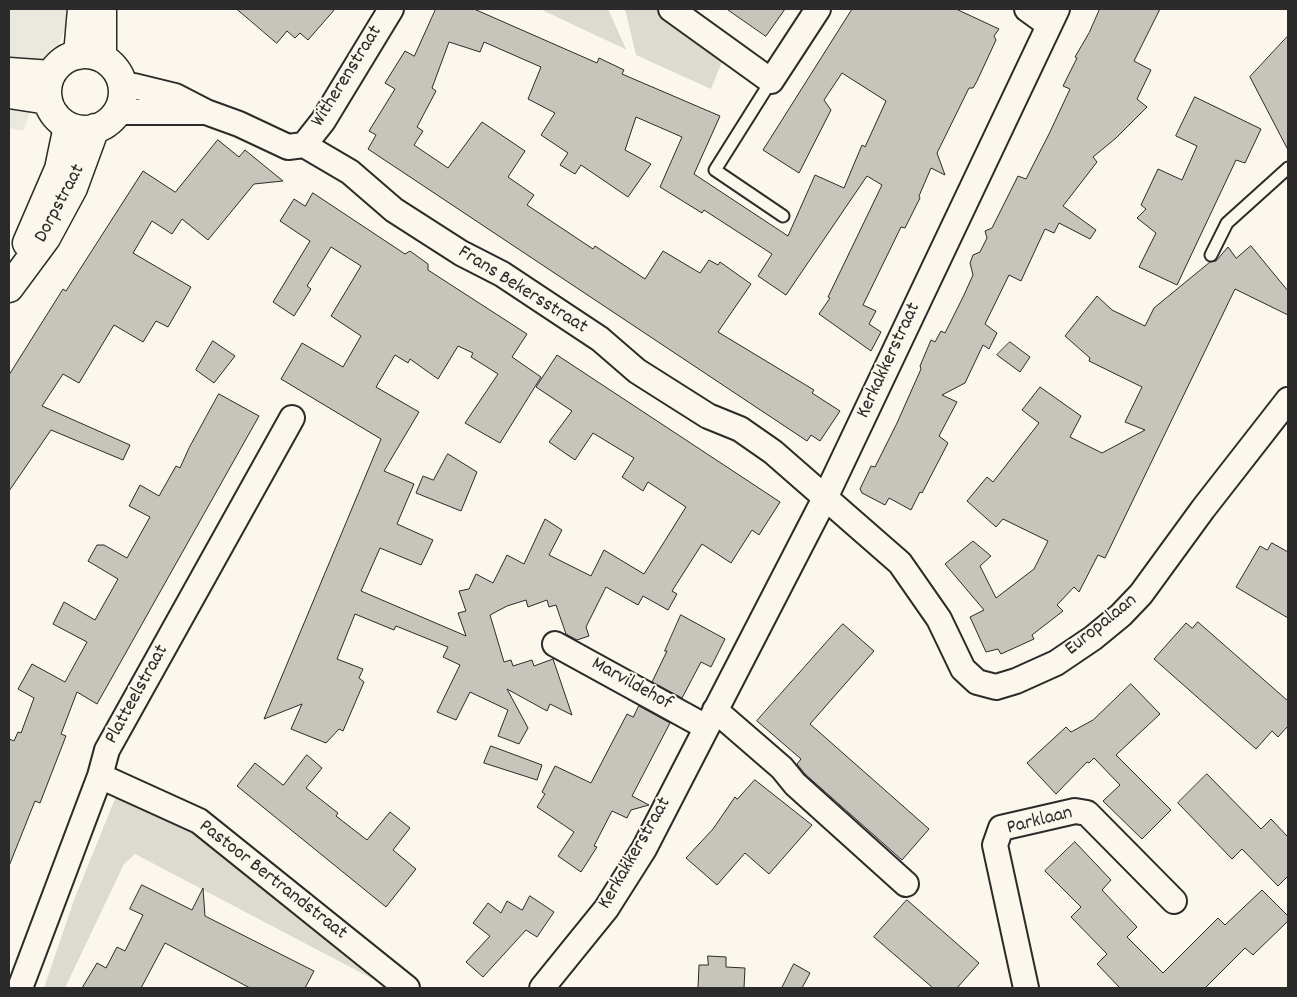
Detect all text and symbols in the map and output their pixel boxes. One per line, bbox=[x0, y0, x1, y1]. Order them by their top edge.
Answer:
street label: Witherenstraat bbox=[307, 22, 389, 132]
street label: Dorpstraat bbox=[30, 161, 92, 247]
street label: Frans Bekersstraat bbox=[453, 241, 591, 341]
street label: Kerkakkerstraat bbox=[853, 299, 927, 423]
street label: Europalaan bbox=[1061, 590, 1143, 662]
street label: Platteelstraat bbox=[101, 641, 175, 749]
street label: Marvildehof bbox=[586, 653, 676, 717]
street label: Kerkakkerstraat bbox=[594, 794, 678, 914]
street label: Parklaan bbox=[1005, 802, 1075, 842]
street label: Pastoor Bertrandstraat bbox=[193, 816, 351, 946]

